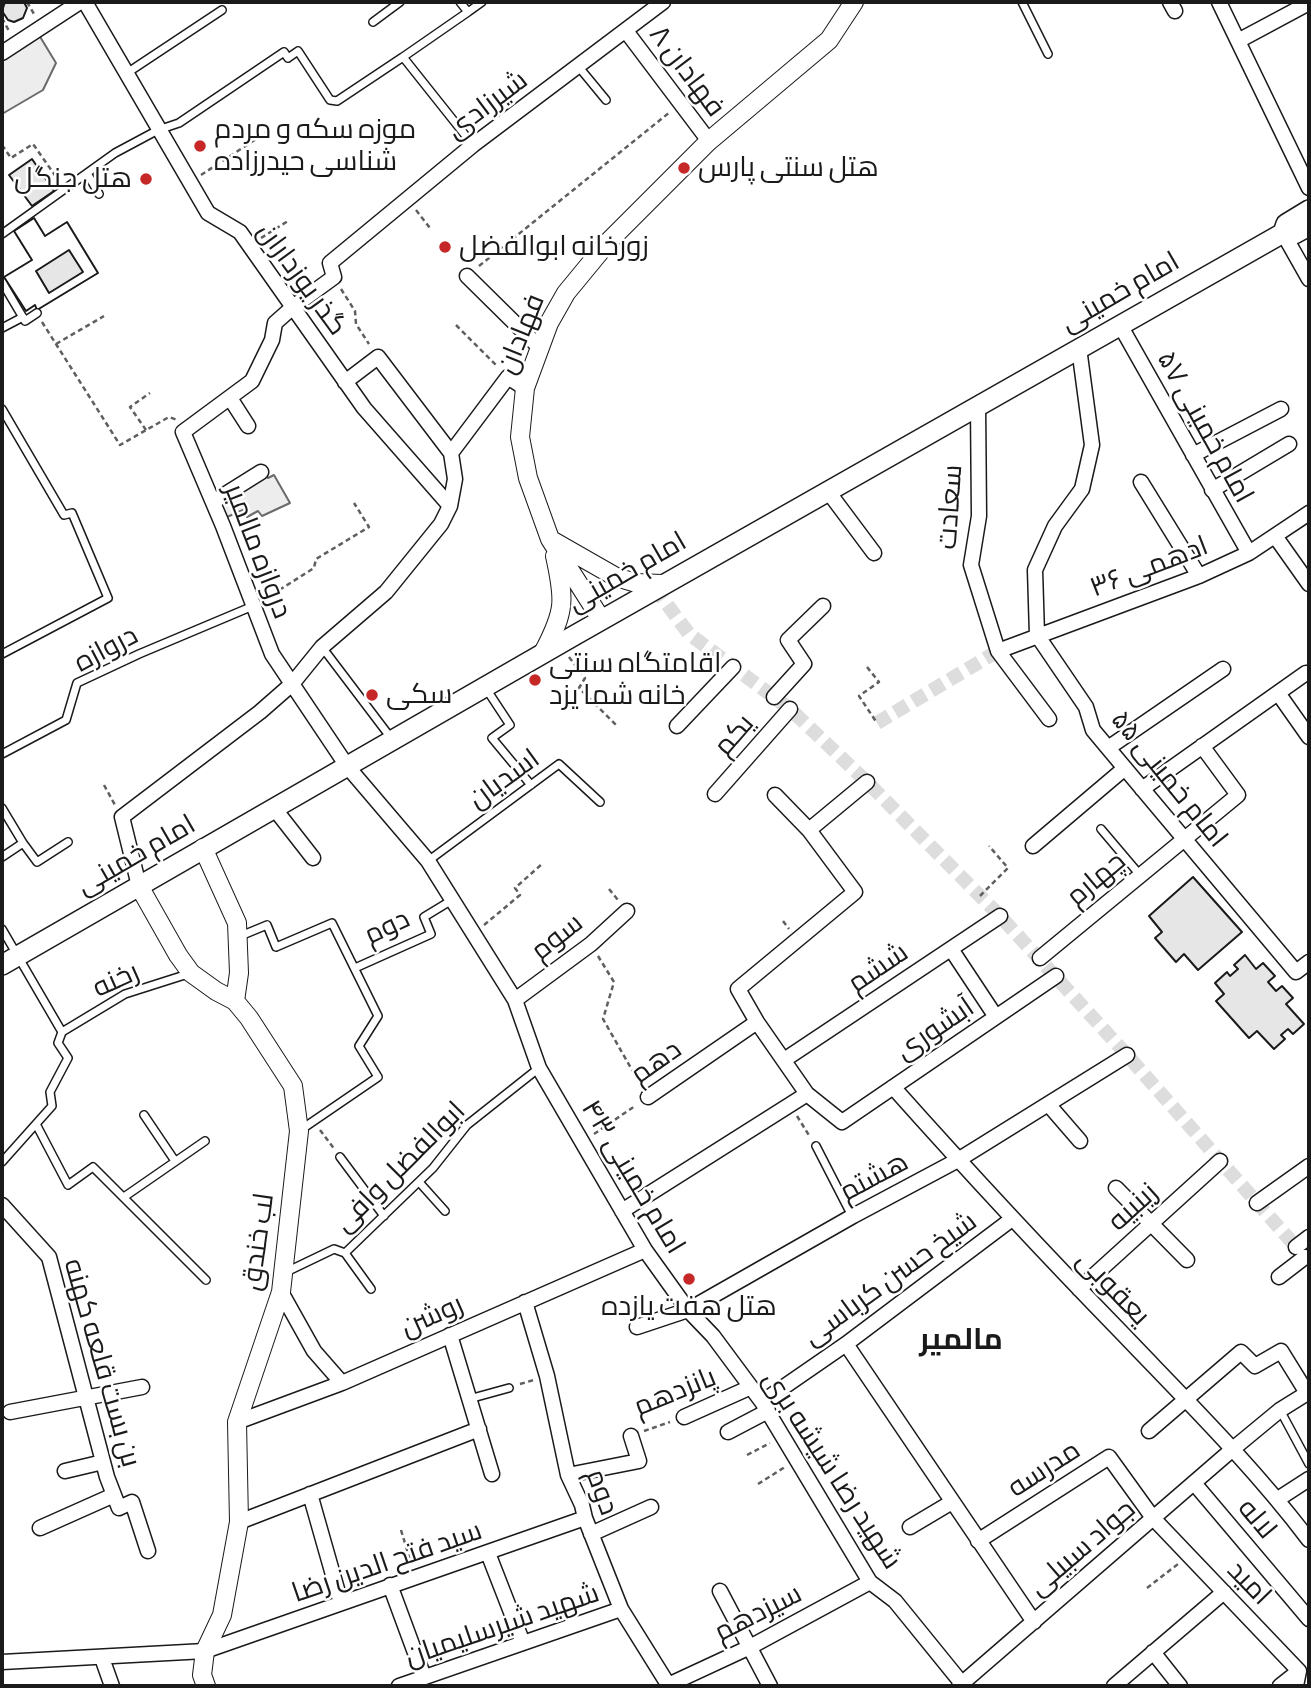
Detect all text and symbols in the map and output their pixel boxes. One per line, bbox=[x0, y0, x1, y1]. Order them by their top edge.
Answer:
street label: فهادان ۸ bbox=[642, 19, 732, 123]
street label: شیرزادی bbox=[440, 64, 534, 146]
place label: موزه سکه و مردم شناسی حیدرزاده bbox=[214, 113, 416, 179]
marker: موزه سکه و مردم شناسی حیدرزاده bbox=[192, 138, 208, 154]
place label: هتل سنتی پارس bbox=[698, 151, 879, 185]
marker: هتل سنتی پارس bbox=[676, 160, 692, 176]
place label: هتل جنگل bbox=[14, 162, 132, 196]
marker: هتل جنگل bbox=[138, 171, 154, 187]
street label: گذر يوزداران bbox=[250, 216, 354, 342]
place label: زورخانه ابوالفضل bbox=[459, 230, 649, 264]
marker: زورخانه ابوالفضل bbox=[437, 239, 453, 255]
street label: امام خمینی bbox=[1055, 245, 1185, 339]
street label: فهادان bbox=[490, 289, 552, 379]
street label: امام خمینی ۵۷ bbox=[1149, 345, 1261, 509]
street label: سعادت bbox=[930, 463, 970, 551]
street label: دروازه مالمیر bbox=[217, 479, 299, 623]
street label: امام خمینی bbox=[562, 525, 692, 619]
street label: ادهمی ۳۶ bbox=[1085, 529, 1213, 605]
street label: دروازه bbox=[68, 618, 144, 680]
place label: اقامتگاه سنتی خانه شما یزد bbox=[549, 647, 721, 713]
marker: اقامتگاه سنتی خانه شما یزد bbox=[527, 672, 543, 688]
place label: سکی bbox=[386, 678, 452, 712]
marker: سکی bbox=[364, 687, 380, 703]
street label: امام خمینی ۵۵ bbox=[1103, 704, 1235, 854]
street label: یکم bbox=[707, 707, 761, 763]
street label: اسدیان bbox=[462, 742, 546, 816]
street label: امام خمینی bbox=[71, 808, 201, 902]
street label: چهارم bbox=[1059, 845, 1133, 913]
street label: دوم bbox=[359, 902, 415, 952]
street label: سوم bbox=[524, 906, 590, 968]
street label: ششم bbox=[841, 936, 915, 1000]
street label: رخنه bbox=[88, 955, 144, 1005]
street label: آبشوری bbox=[889, 991, 981, 1067]
street label: دهم bbox=[624, 1033, 688, 1091]
street label: امام خمینی ۴۳ bbox=[574, 1094, 692, 1260]
street label: ابوالفضل وافی bbox=[328, 1095, 472, 1239]
street label: هشتم bbox=[834, 1145, 914, 1209]
street label: زینبیه bbox=[1101, 1176, 1165, 1238]
street label: لب خندق bbox=[235, 1191, 281, 1293]
street label: شیخ حسن کرباسی bbox=[797, 1205, 983, 1353]
street label: یعقوبی bbox=[1069, 1243, 1157, 1333]
street label: بن بست قلعه کهنه bbox=[56, 1255, 148, 1471]
marker: هتل هفت یازده bbox=[681, 1271, 697, 1287]
street label: روشن bbox=[396, 1287, 468, 1345]
place label: هتل هفت یازده bbox=[601, 1290, 777, 1324]
district label: مالمیر bbox=[919, 1322, 1003, 1358]
street label: پانزدهم bbox=[629, 1360, 721, 1424]
street label: شهید رضا شیشه بری bbox=[755, 1364, 909, 1576]
street label: مدرسه bbox=[1001, 1433, 1087, 1505]
street label: دوم bbox=[578, 1464, 626, 1520]
street label: لاله bbox=[1231, 1492, 1283, 1546]
street label: جواد سبیلی bbox=[1022, 1493, 1142, 1603]
street label: سید فتح الدین رضا bbox=[288, 1514, 486, 1610]
street label: امید bbox=[1220, 1554, 1278, 1612]
street label: شهید شیرسلیمیان bbox=[400, 1576, 604, 1674]
street label: سیزدهم bbox=[708, 1577, 808, 1649]

